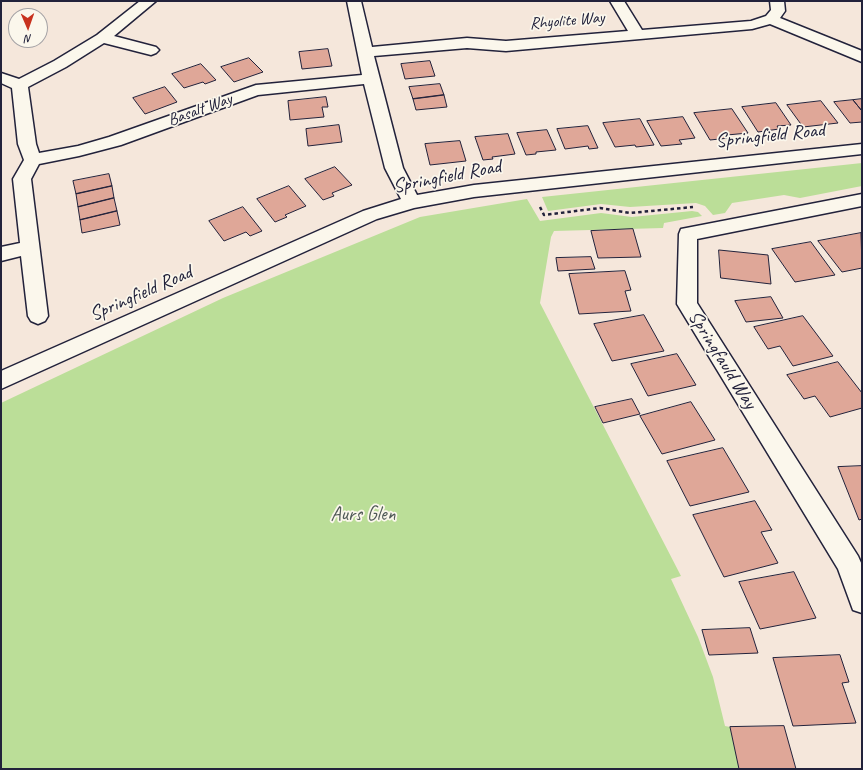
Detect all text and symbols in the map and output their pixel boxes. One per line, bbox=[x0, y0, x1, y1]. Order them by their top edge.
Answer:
north arrow bbox=[8, 8, 48, 48]
street label: Rhyolite Way bbox=[529, 8, 605, 34]
text: N bbox=[25, 32, 32, 46]
street label: Basalt Way bbox=[165, 89, 235, 131]
street label: Springfield Road bbox=[714, 118, 826, 154]
street label: Springfield Road bbox=[391, 155, 503, 199]
street label: Springfield Road bbox=[86, 261, 196, 327]
street label: Springfauld Way bbox=[682, 306, 762, 414]
park label: Aurs Glen bbox=[331, 503, 395, 527]

